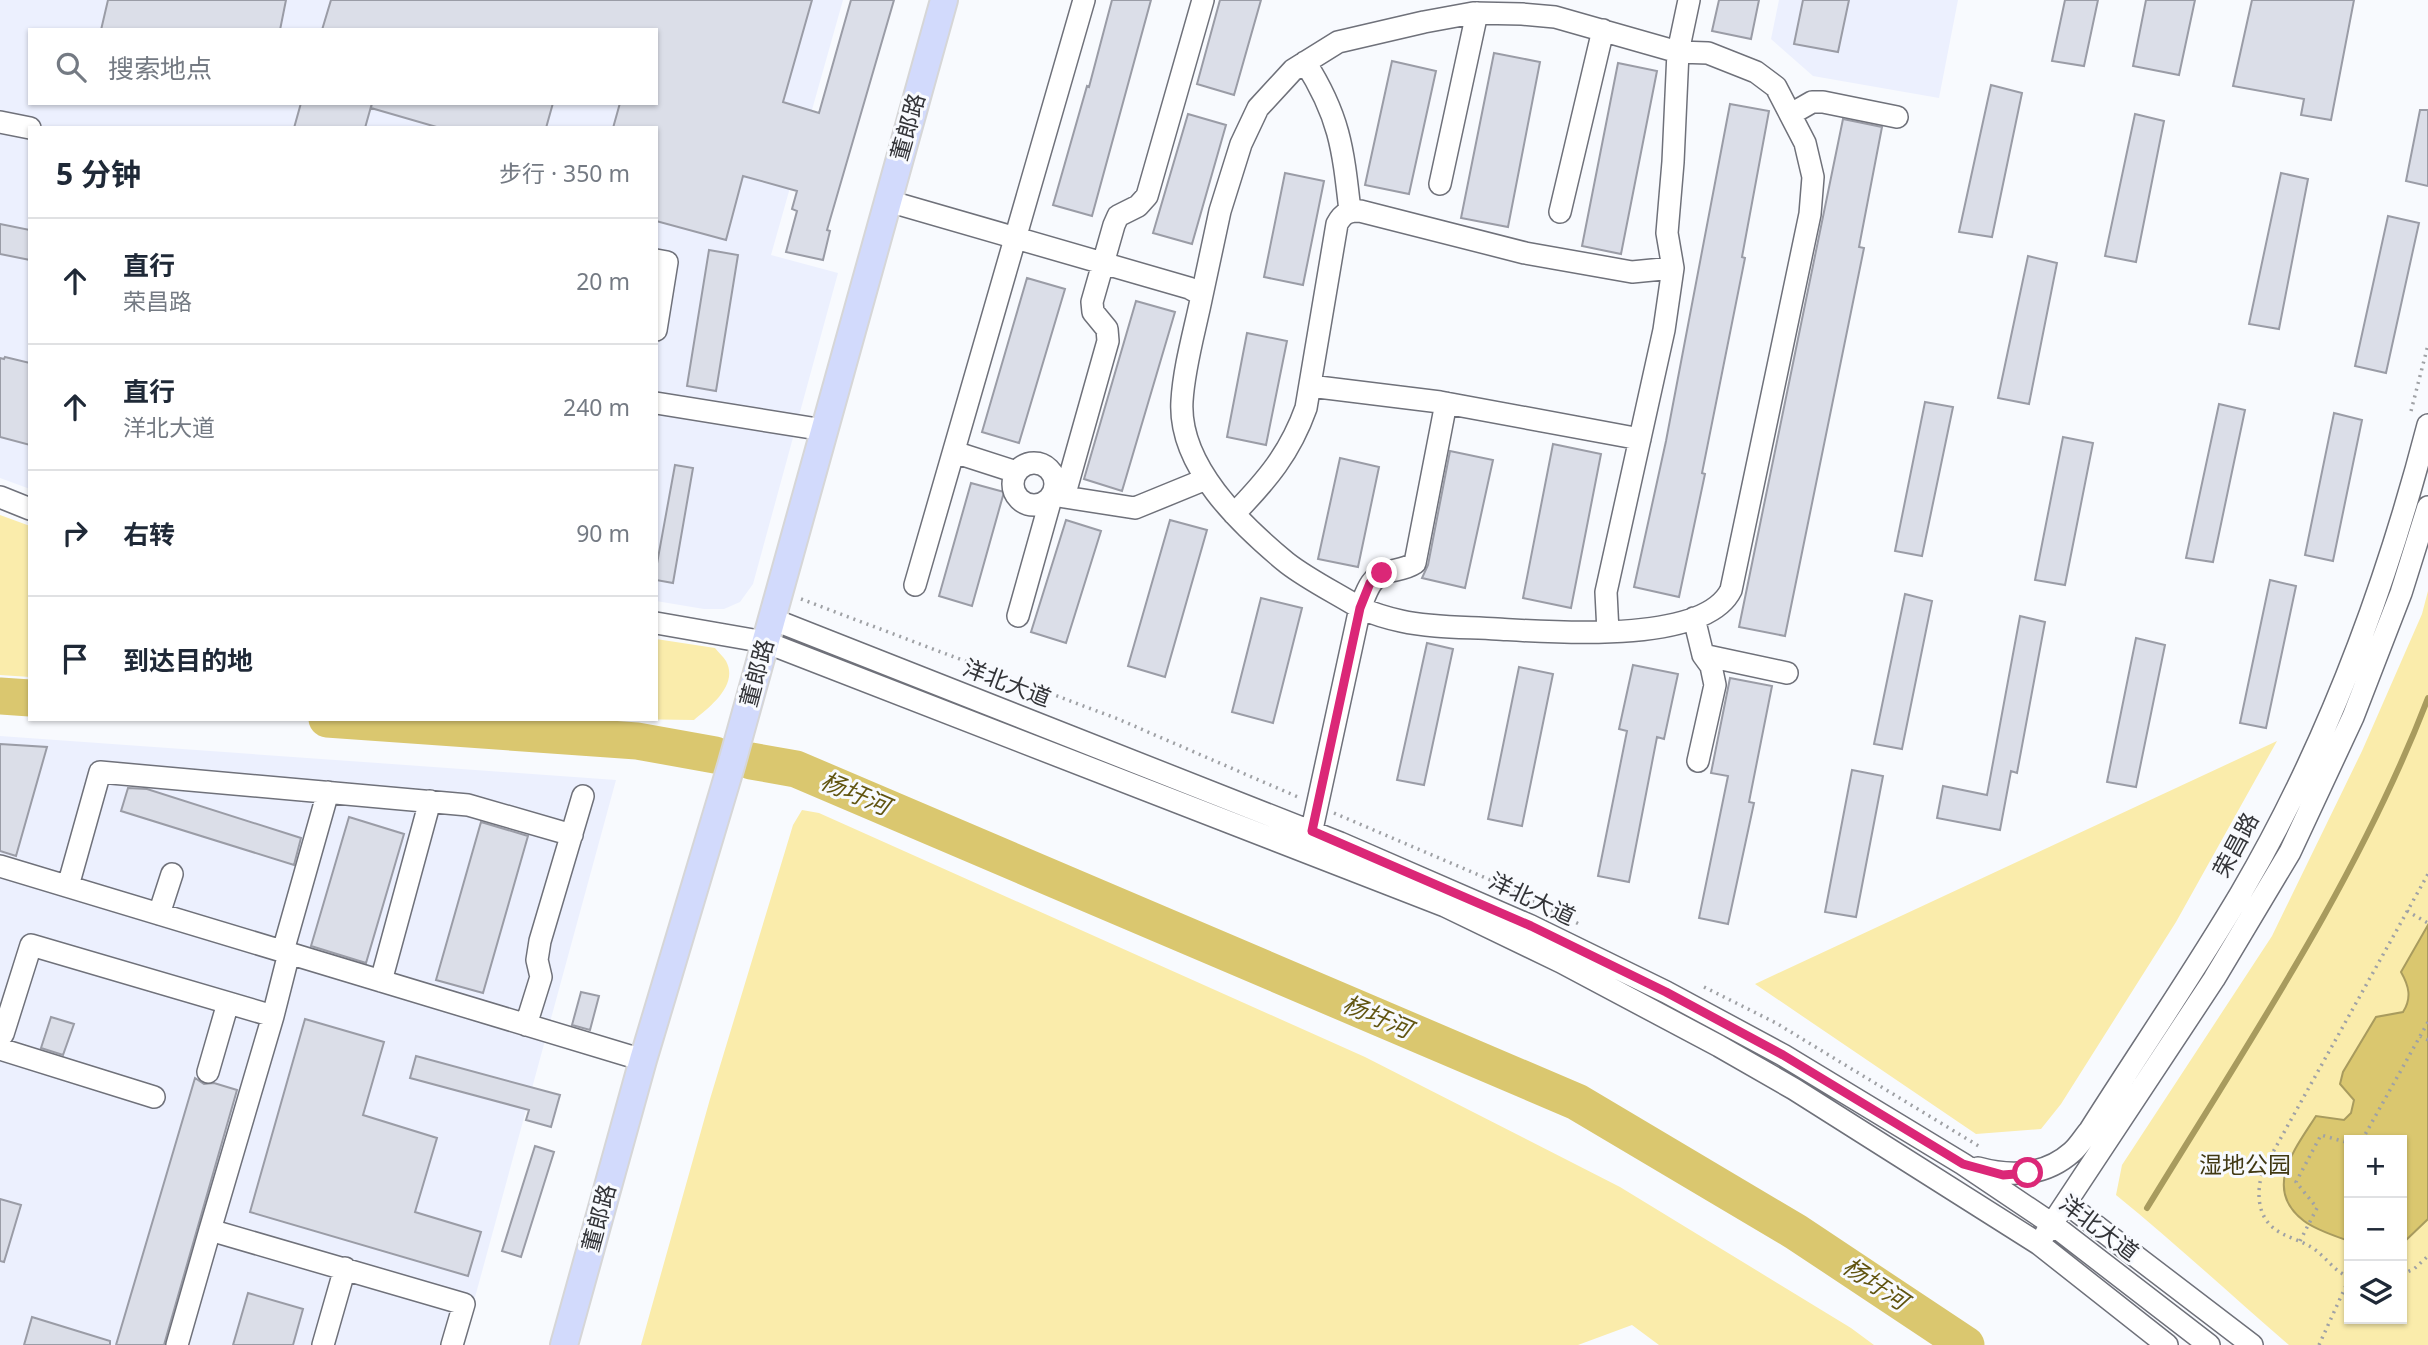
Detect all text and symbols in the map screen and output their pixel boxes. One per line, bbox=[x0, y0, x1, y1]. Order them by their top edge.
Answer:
search box bbox=[28, 28, 658, 105]
icon: search bbox=[52, 48, 90, 86]
text: 搜索地点 bbox=[108, 50, 212, 86]
street label: 董郎路 bbox=[882, 89, 932, 164]
text: 5 分钟 bbox=[56, 153, 141, 194]
text: 步行 · 350 m bbox=[499, 157, 630, 189]
text: 直行 bbox=[123, 247, 175, 283]
icon: ahead bbox=[56, 262, 94, 300]
text: 20 m bbox=[576, 265, 630, 297]
text: 荣昌路 bbox=[123, 285, 192, 317]
text: 直行 bbox=[123, 373, 175, 409]
icon: ahead bbox=[56, 388, 94, 426]
text: 240 m bbox=[563, 391, 630, 423]
text: 洋北大道 bbox=[123, 411, 215, 443]
icon: right bbox=[56, 514, 94, 552]
text: 右转 bbox=[123, 516, 175, 552]
text: 90 m bbox=[576, 517, 630, 549]
route end bbox=[1366, 557, 1397, 588]
street label: 董郎路 bbox=[732, 635, 780, 710]
icon: arrive bbox=[56, 640, 94, 678]
text: 到达目的地 bbox=[123, 642, 253, 678]
street label: 洋北大道 bbox=[959, 651, 1056, 713]
water label: 杨圩河 bbox=[816, 763, 899, 823]
street label: 荣昌路 bbox=[2205, 807, 2265, 883]
street label: 洋北大道 bbox=[1484, 864, 1581, 932]
water label: 杨圩河 bbox=[1338, 986, 1421, 1046]
map controls bbox=[2344, 1135, 2407, 1324]
button: + bbox=[2344, 1135, 2407, 1198]
park label: 湿地公园 bbox=[2199, 1148, 2291, 1180]
route start bbox=[2012, 1157, 2043, 1188]
street label: 董郎路 bbox=[574, 1180, 622, 1255]
street label: 洋北大道 bbox=[2053, 1187, 2146, 1268]
button: − bbox=[2344, 1198, 2407, 1261]
water label: 杨圩河 bbox=[1837, 1249, 1918, 1319]
button: layers bbox=[2344, 1261, 2407, 1324]

